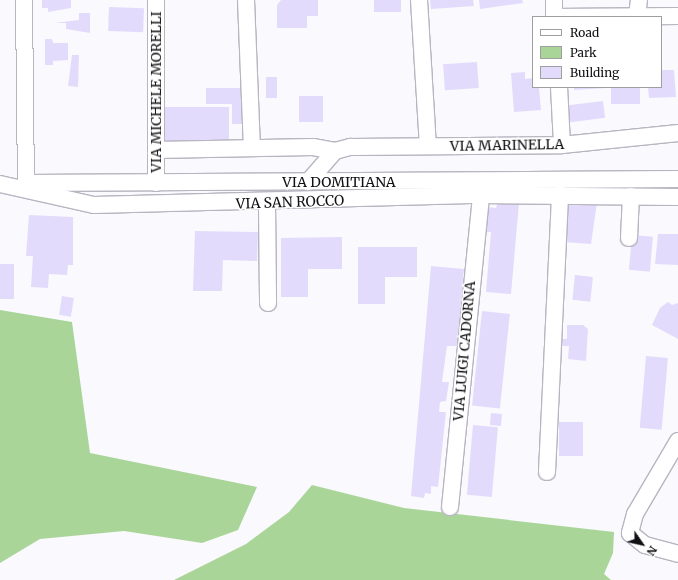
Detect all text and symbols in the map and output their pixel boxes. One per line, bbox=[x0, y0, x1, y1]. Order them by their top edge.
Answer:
street label: VIA MICHELE MORELLI bbox=[148, 11, 164, 173]
legend bbox=[532, 16, 662, 88]
text: Road bbox=[570, 25, 599, 40]
text: Park bbox=[570, 45, 597, 60]
text: Building bbox=[570, 65, 619, 80]
street label: VIA MARINELLA bbox=[450, 136, 564, 154]
street label: VIA DOMITIANA bbox=[282, 174, 396, 190]
street label: VIA SAN ROCCO bbox=[235, 192, 345, 212]
street label: VIA LUIGI CADORNA bbox=[450, 280, 478, 422]
north arrow bbox=[622, 524, 662, 564]
text: N bbox=[644, 543, 660, 558]

